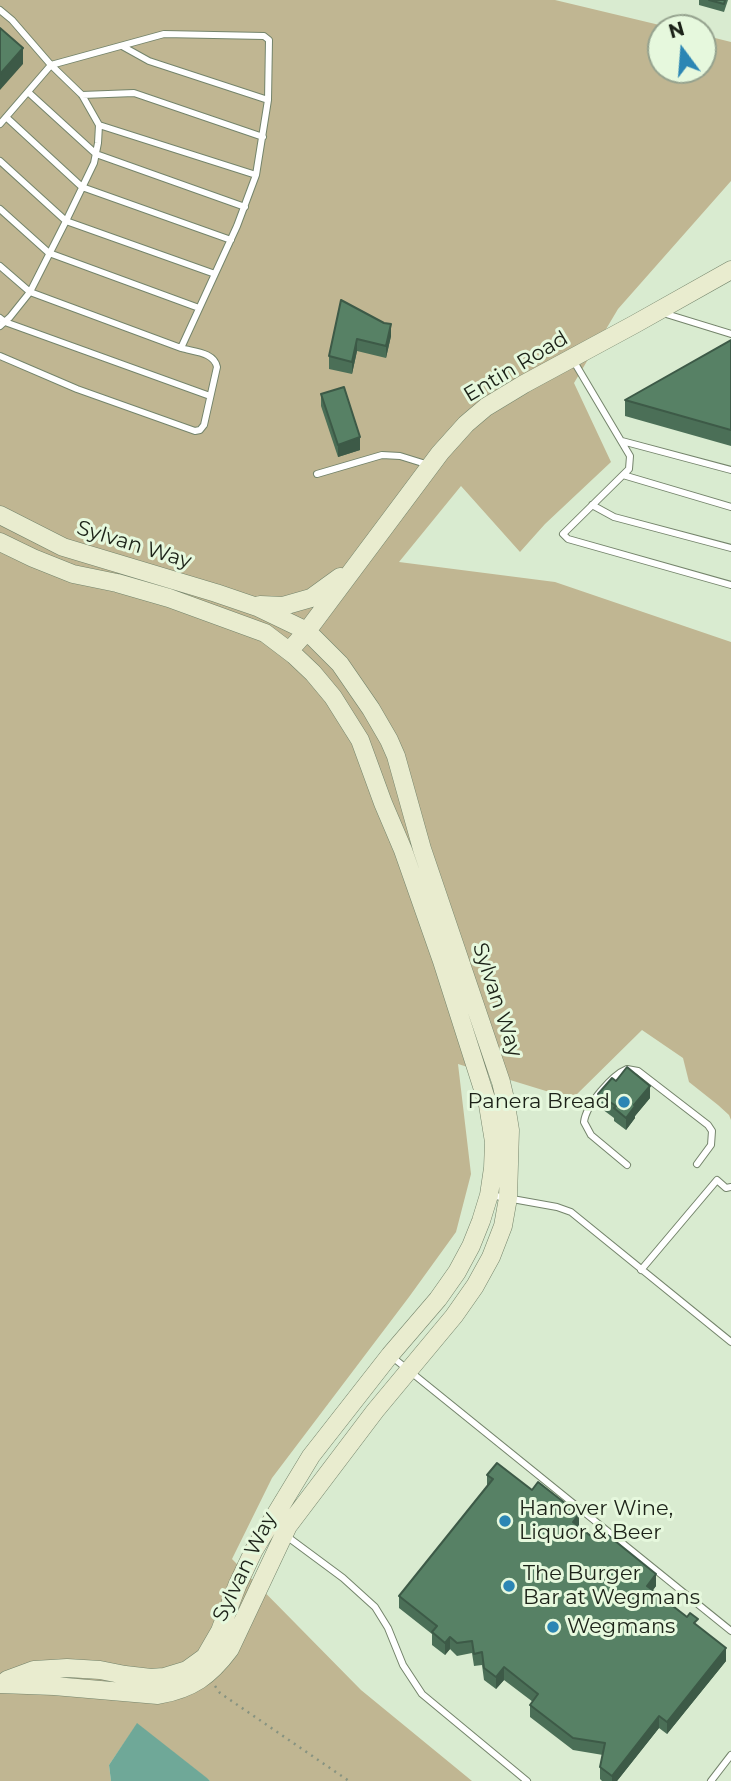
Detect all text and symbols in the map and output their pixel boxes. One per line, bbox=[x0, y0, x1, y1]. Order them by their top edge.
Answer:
north arrow bbox=[647, 14, 717, 84]
text: N bbox=[666, 17, 687, 43]
street label: Entin Road bbox=[459, 326, 573, 408]
street label: Sylvan Way bbox=[74, 516, 194, 574]
street label: Sylvan Way bbox=[467, 940, 527, 1060]
place label: Panera Bread bbox=[468, 1089, 610, 1115]
marker: Panera Bread bbox=[616, 1094, 632, 1110]
place label: Hanover Wine, Liquor & Beer bbox=[519, 1496, 673, 1546]
street label: Sylvan Way bbox=[208, 1508, 282, 1626]
marker: Hanover Wine, Liquor & Beer bbox=[497, 1513, 513, 1529]
place label: The Burger Bar at Wegmans bbox=[523, 1561, 700, 1611]
marker: The Burger Bar at Wegmans bbox=[501, 1578, 517, 1594]
place label: Wegmans bbox=[567, 1614, 675, 1640]
marker: Wegmans bbox=[545, 1619, 561, 1635]

